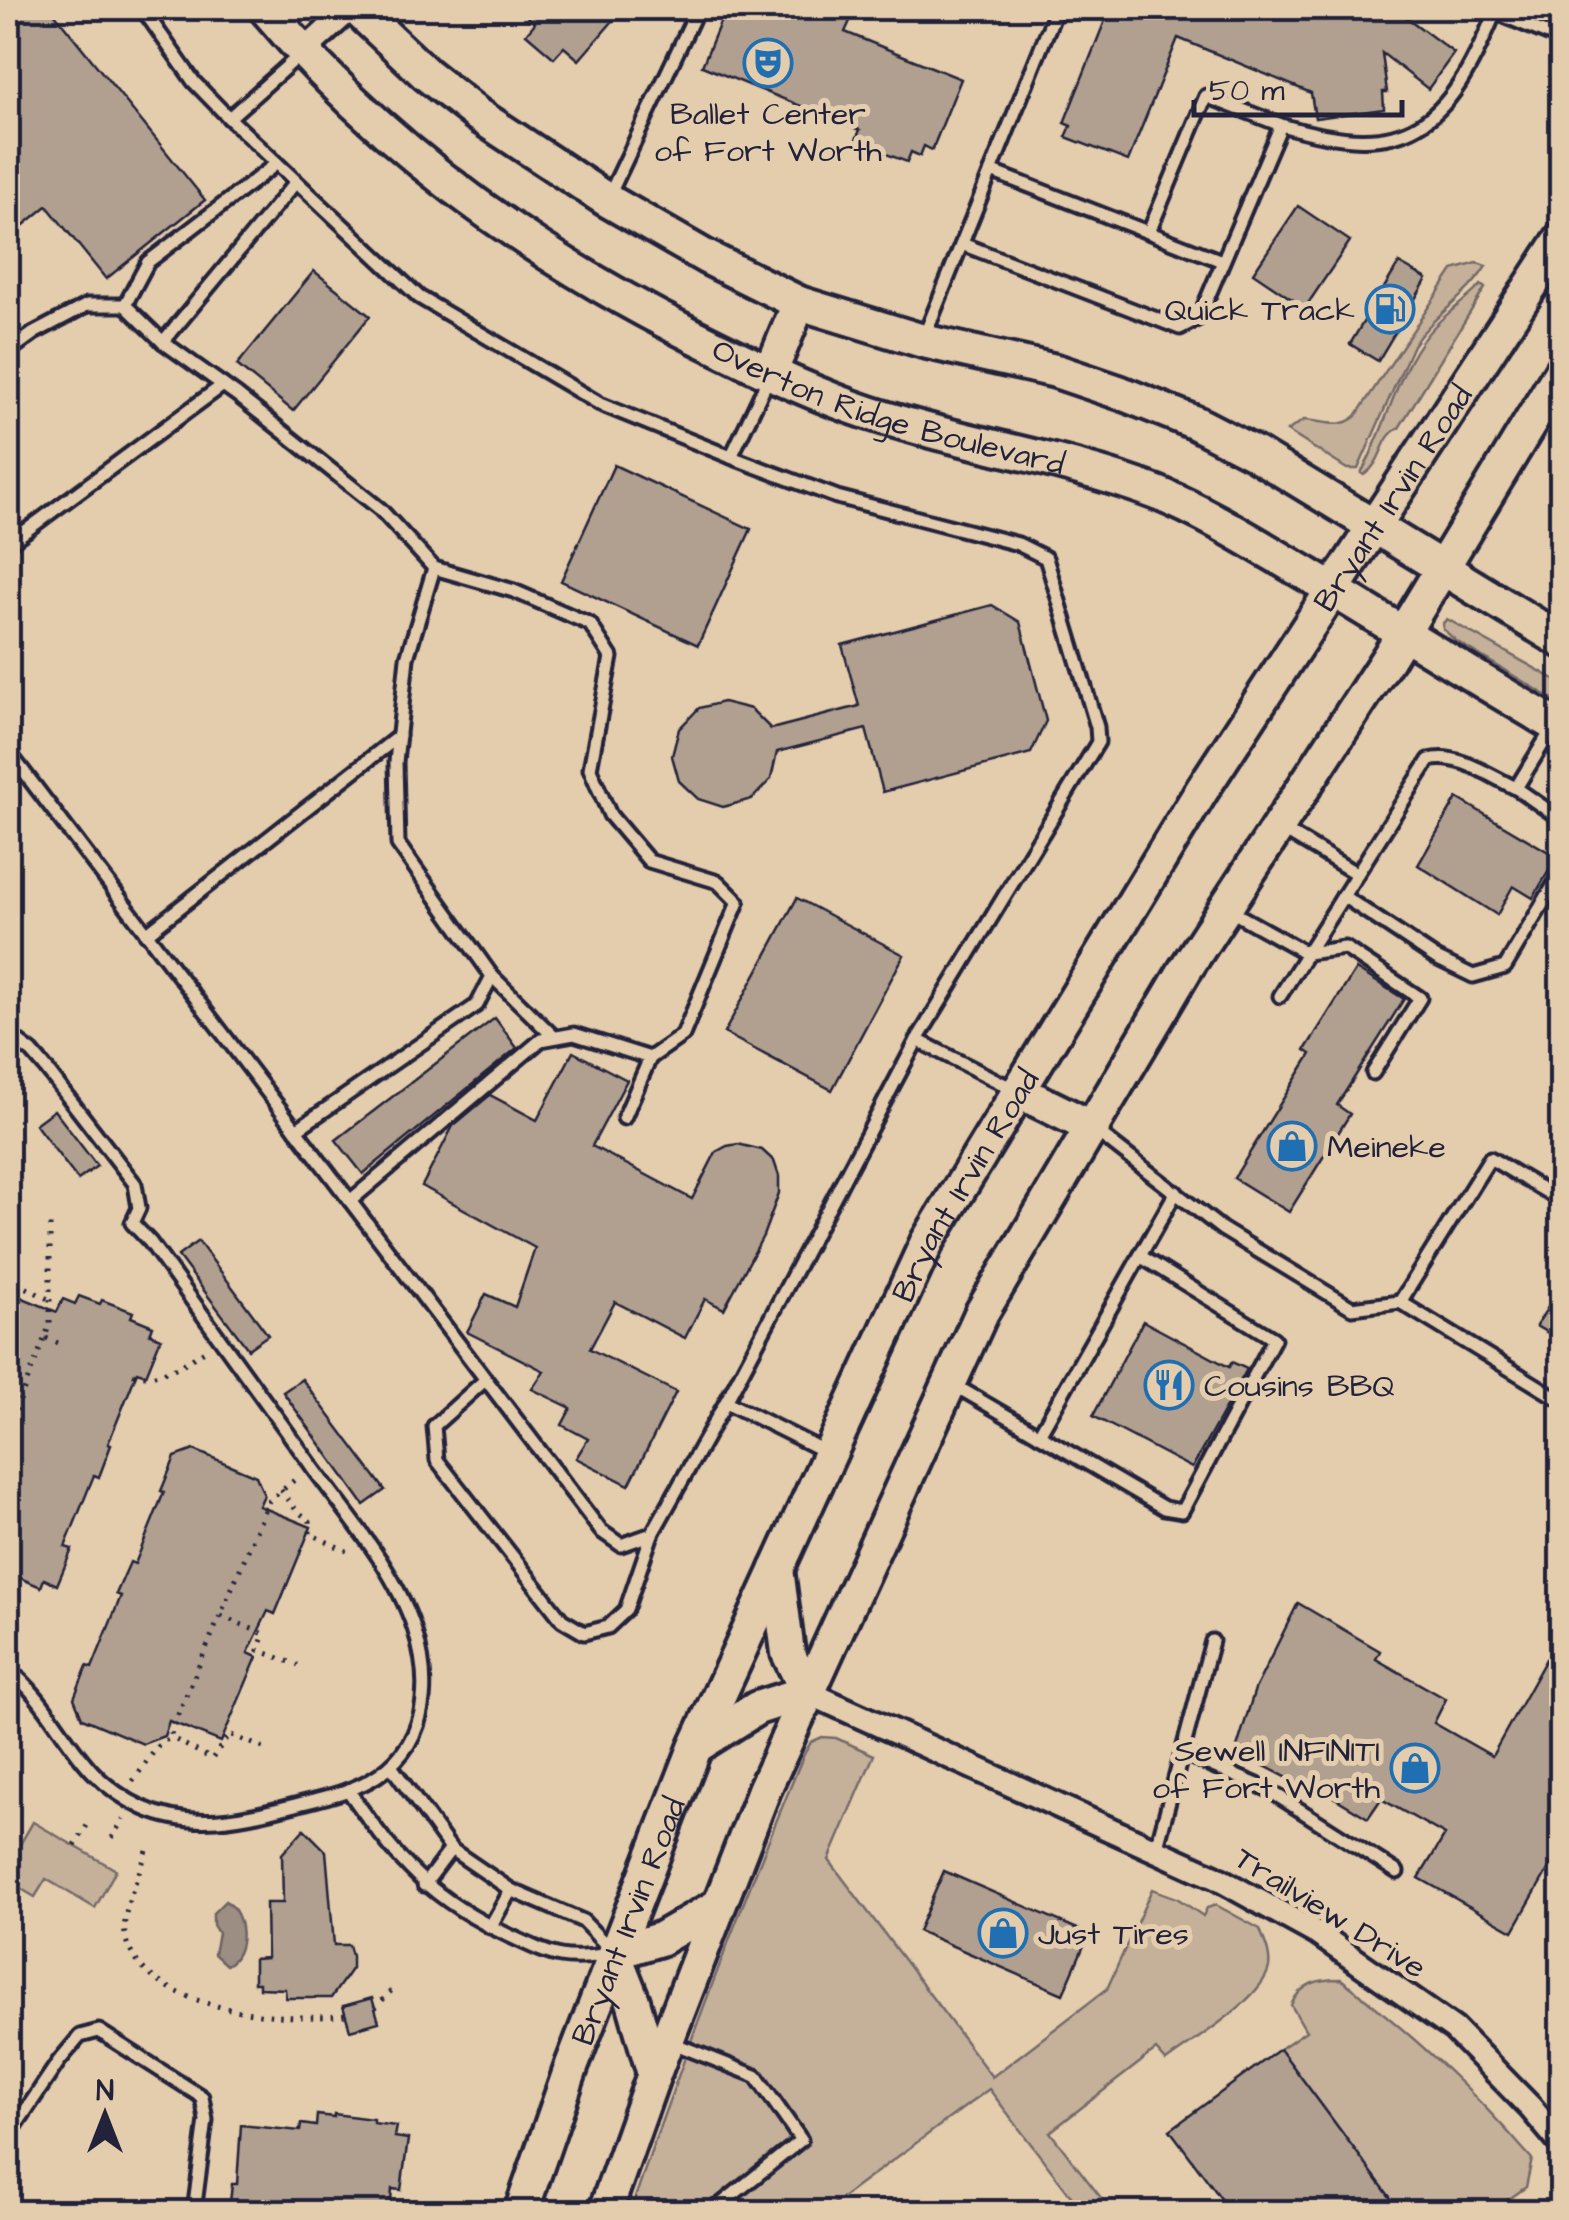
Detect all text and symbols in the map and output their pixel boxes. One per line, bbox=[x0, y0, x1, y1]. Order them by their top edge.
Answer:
theatre icon: Ballet Center of Fort Worth bbox=[742, 37, 794, 89]
scale bar bbox=[1194, 55, 1402, 117]
text: 50 m bbox=[1209, 70, 1285, 112]
place label: Ballet Center of Fort Worth bbox=[654, 92, 882, 174]
fuel station icon: Quick Track bbox=[1364, 283, 1416, 335]
place label: Quick Track bbox=[1165, 288, 1355, 333]
street label: Overton Ridge Boulevard bbox=[704, 328, 1069, 487]
street label: Bryant Irvin Road bbox=[1303, 377, 1484, 621]
street label: Bryant Irvin Road bbox=[881, 1061, 1051, 1310]
shop icon: Meineke bbox=[1266, 1120, 1318, 1172]
place label: Meineke bbox=[1327, 1125, 1446, 1170]
restaurant icon: Cousins BBQ bbox=[1143, 1359, 1195, 1411]
place label: Cousins BBQ bbox=[1204, 1364, 1395, 1409]
place label: Sewell INFINITI of Fort Worth bbox=[1152, 1729, 1380, 1811]
shop icon: Sewell INFINITI of Fort Worth bbox=[1389, 1742, 1441, 1794]
street label: Bryant Irvin Road bbox=[561, 1791, 698, 2052]
street label: Trailview Drive bbox=[1226, 1836, 1435, 1990]
shop icon: Just Tires bbox=[977, 1907, 1029, 1959]
place label: Just Tires bbox=[1038, 1912, 1189, 1957]
north arrow bbox=[55, 2065, 155, 2165]
text: N bbox=[96, 2072, 114, 2111]

